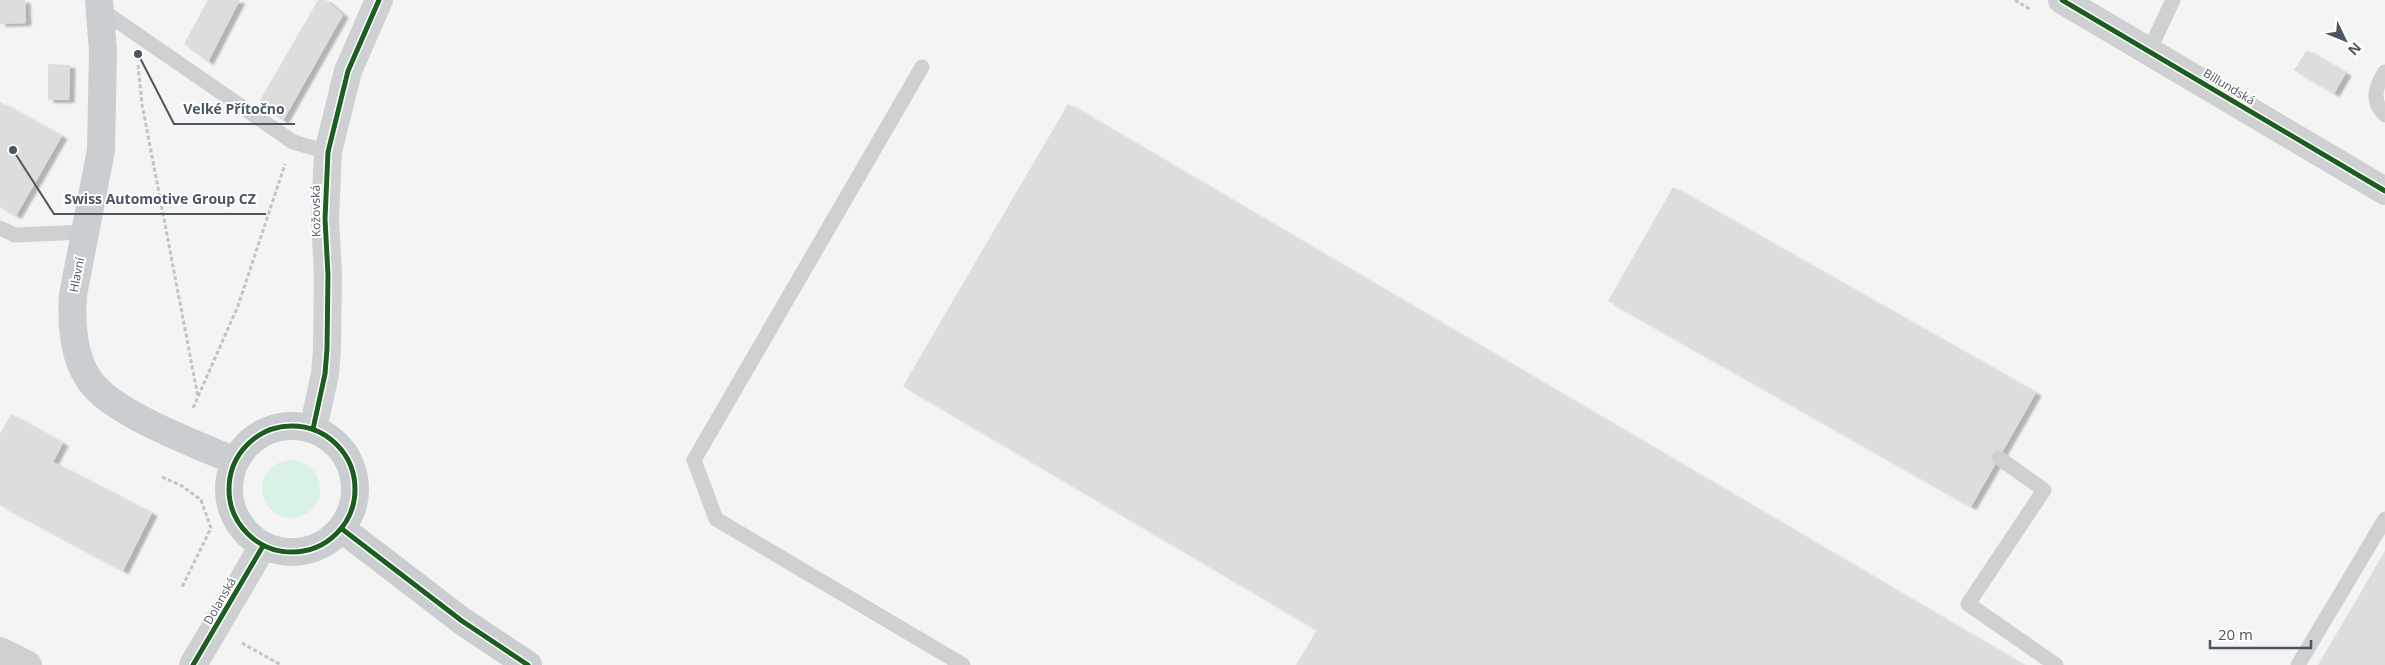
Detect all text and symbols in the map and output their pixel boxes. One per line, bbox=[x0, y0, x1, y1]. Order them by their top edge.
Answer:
north arrow bbox=[2320, 15, 2370, 65]
text: N bbox=[2344, 39, 2366, 60]
street label: Billundská bbox=[2200, 64, 2258, 109]
callout: Velké Přítočno bbox=[174, 95, 295, 124]
text: Velké Přítočno bbox=[183, 99, 285, 118]
callout: Swiss Automotive Group CZ bbox=[54, 185, 266, 214]
street label: Kožovská bbox=[307, 185, 324, 237]
text: Swiss Automotive Group CZ bbox=[64, 189, 256, 208]
street label: Hlavní bbox=[65, 255, 88, 294]
street label: Dolanská bbox=[199, 574, 240, 627]
scale bar bbox=[2210, 618, 2311, 650]
text: 20 m bbox=[2218, 624, 2253, 644]

